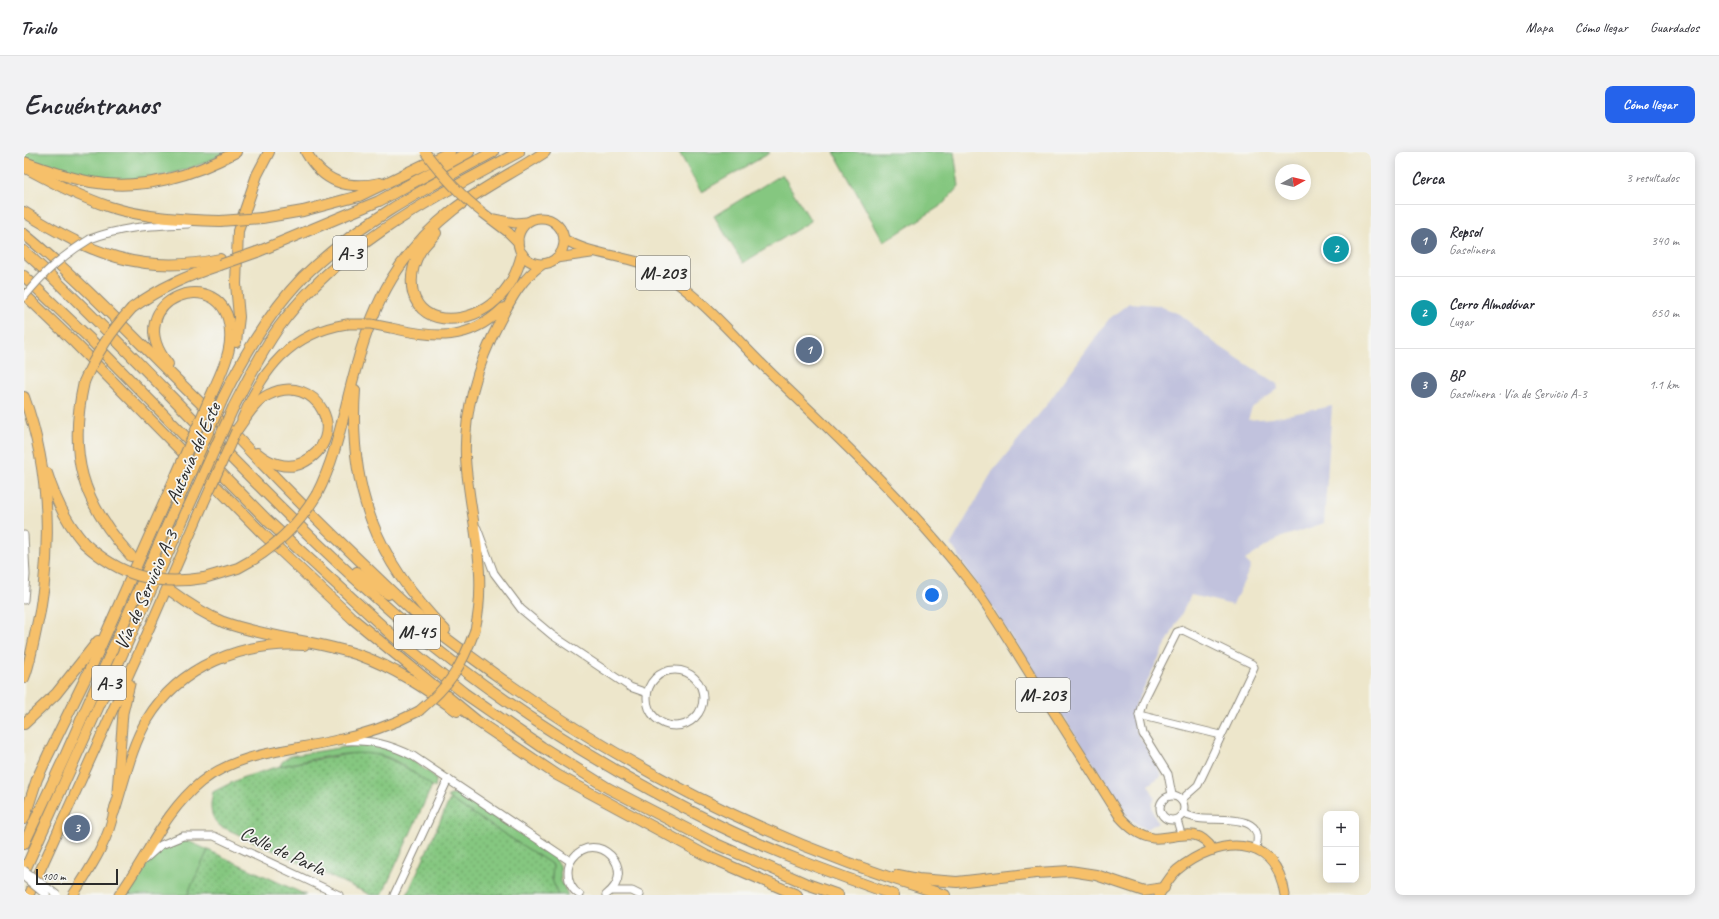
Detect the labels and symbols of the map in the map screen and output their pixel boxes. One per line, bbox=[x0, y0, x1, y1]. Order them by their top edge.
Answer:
north arrow bbox=[1275, 164, 1311, 200]
pin: 2 bbox=[1323, 234, 1349, 264]
road number: A-3 bbox=[333, 236, 367, 270]
road number: M-203 bbox=[636, 256, 690, 290]
pin: 1 bbox=[796, 335, 822, 365]
street label: Autovía del Este bbox=[160, 397, 227, 507]
street label: Vía de Servicio A-3 bbox=[108, 524, 184, 654]
your location bbox=[922, 585, 942, 605]
road number: M-45 bbox=[394, 615, 440, 649]
road number: A-3 bbox=[92, 666, 126, 700]
road number: M-203 bbox=[1016, 678, 1070, 712]
pin: 3 bbox=[64, 813, 90, 843]
street label: Calle de Parla bbox=[236, 820, 331, 882]
scale bar bbox=[36, 867, 118, 886]

